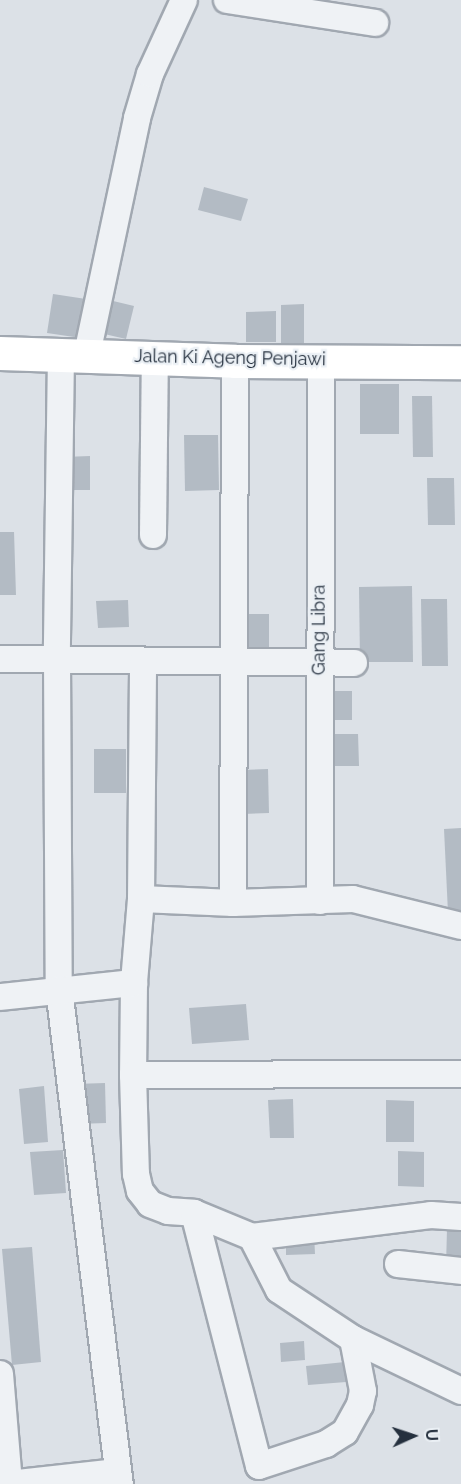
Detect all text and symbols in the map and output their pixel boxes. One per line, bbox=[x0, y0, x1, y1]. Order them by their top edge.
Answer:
street label: Jalan Ki Ageng Penjawi bbox=[134, 346, 326, 370]
street label: Gang Libra bbox=[308, 585, 330, 675]
north arrow bbox=[383, 1406, 443, 1466]
text: U bbox=[422, 1429, 441, 1442]

